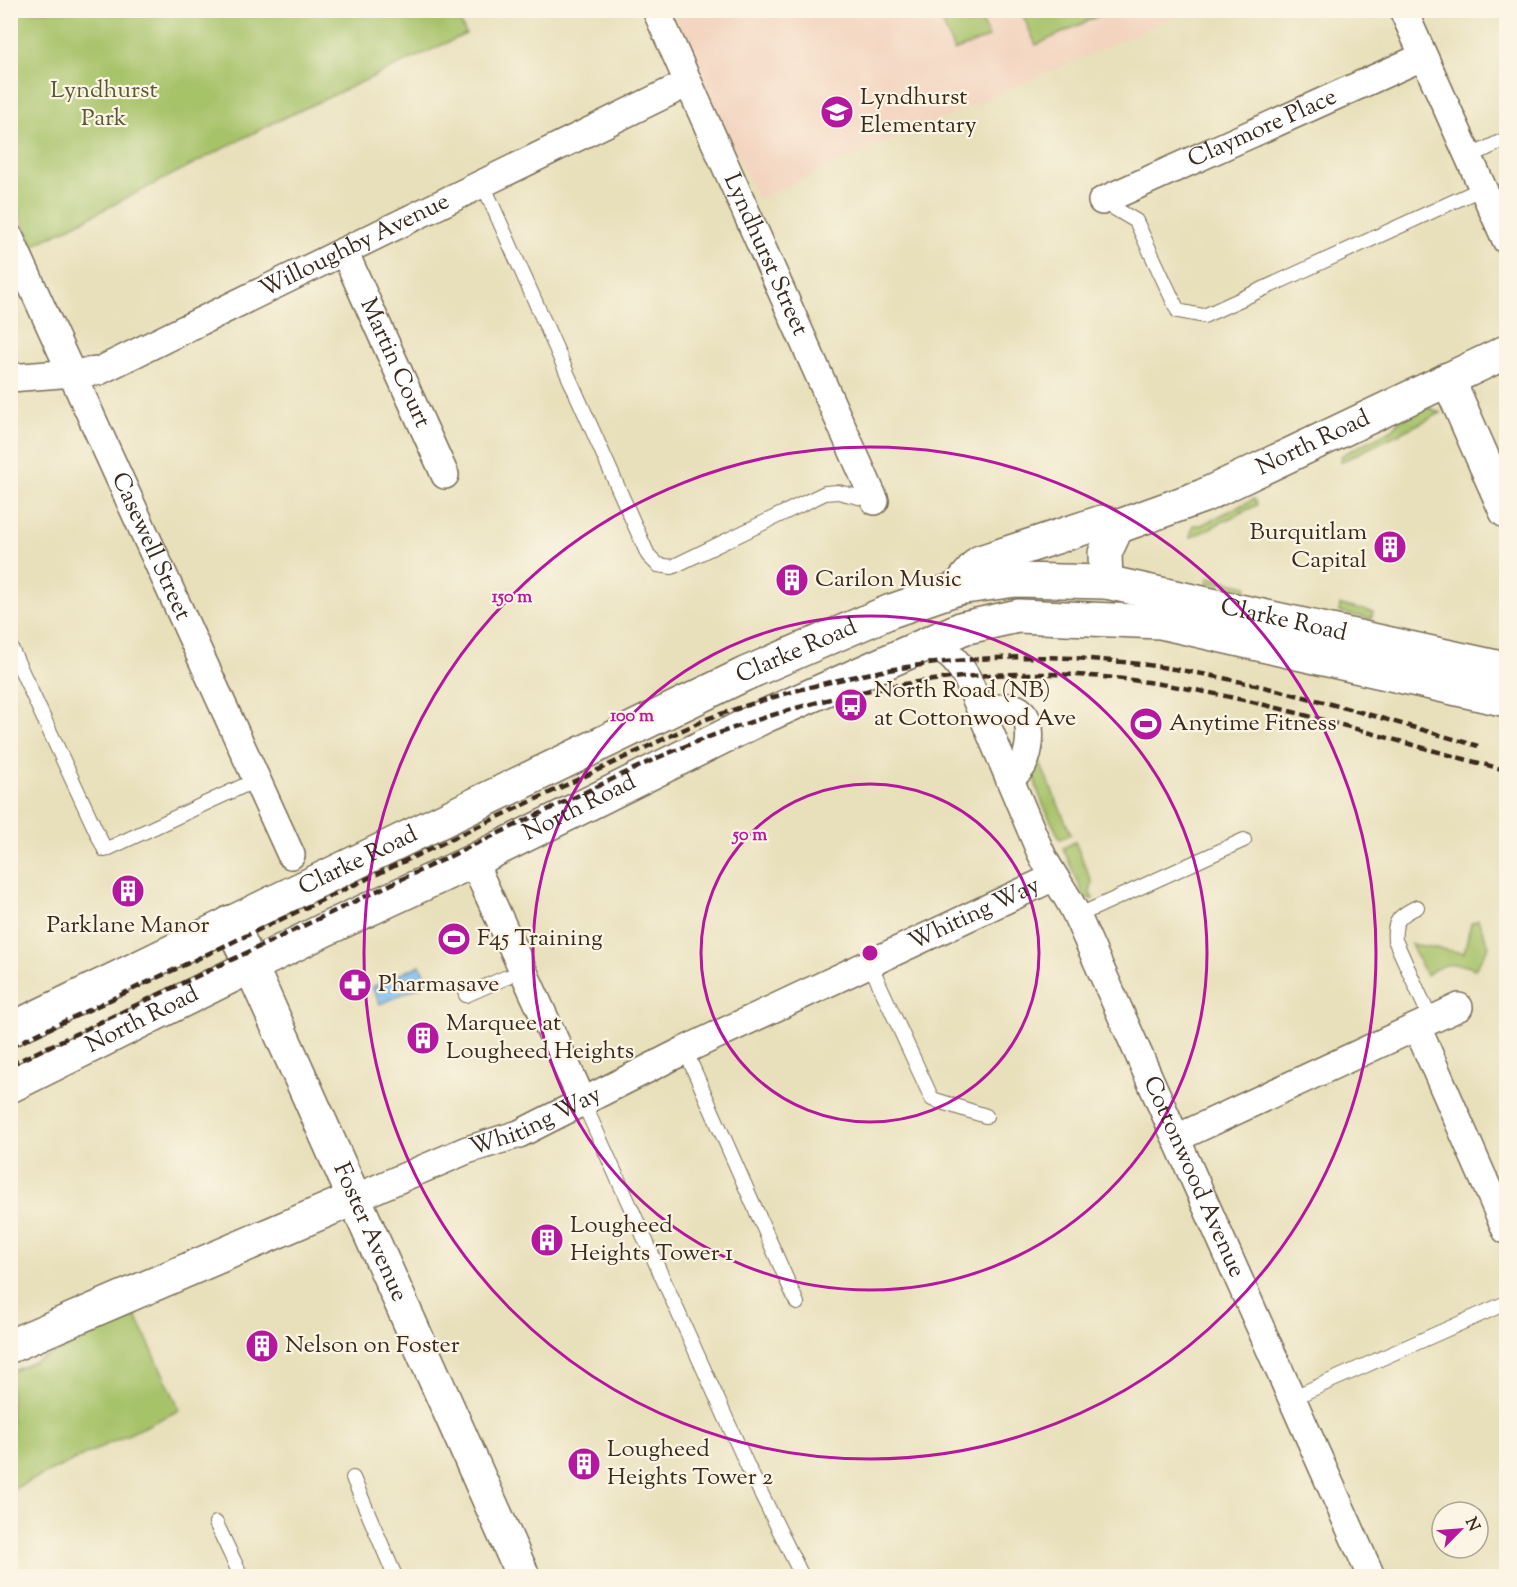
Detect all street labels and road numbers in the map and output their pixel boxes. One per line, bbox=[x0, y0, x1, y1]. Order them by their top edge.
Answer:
street label: Claymore Place bbox=[1183, 80, 1342, 177]
street label: Lyndhurst Street bbox=[714, 168, 816, 341]
street label: Willoughby Avenue bbox=[254, 185, 455, 307]
street label: Martin Court bbox=[350, 293, 439, 433]
street label: North Road bbox=[1251, 402, 1376, 485]
street label: Casewell Street bbox=[102, 467, 199, 626]
street label: Clarke Road bbox=[1217, 590, 1351, 651]
street label: Clarke Road bbox=[731, 610, 863, 693]
street label: North Road bbox=[517, 765, 643, 850]
street label: Clarke Road bbox=[293, 818, 424, 905]
street label: Whiting Way bbox=[903, 869, 1046, 960]
street label: North Road bbox=[80, 978, 205, 1063]
street label: Cottonwood Avenue bbox=[1134, 1071, 1253, 1283]
street label: Whiting Way bbox=[465, 1078, 607, 1165]
street label: Foster Avenue bbox=[324, 1157, 416, 1308]

